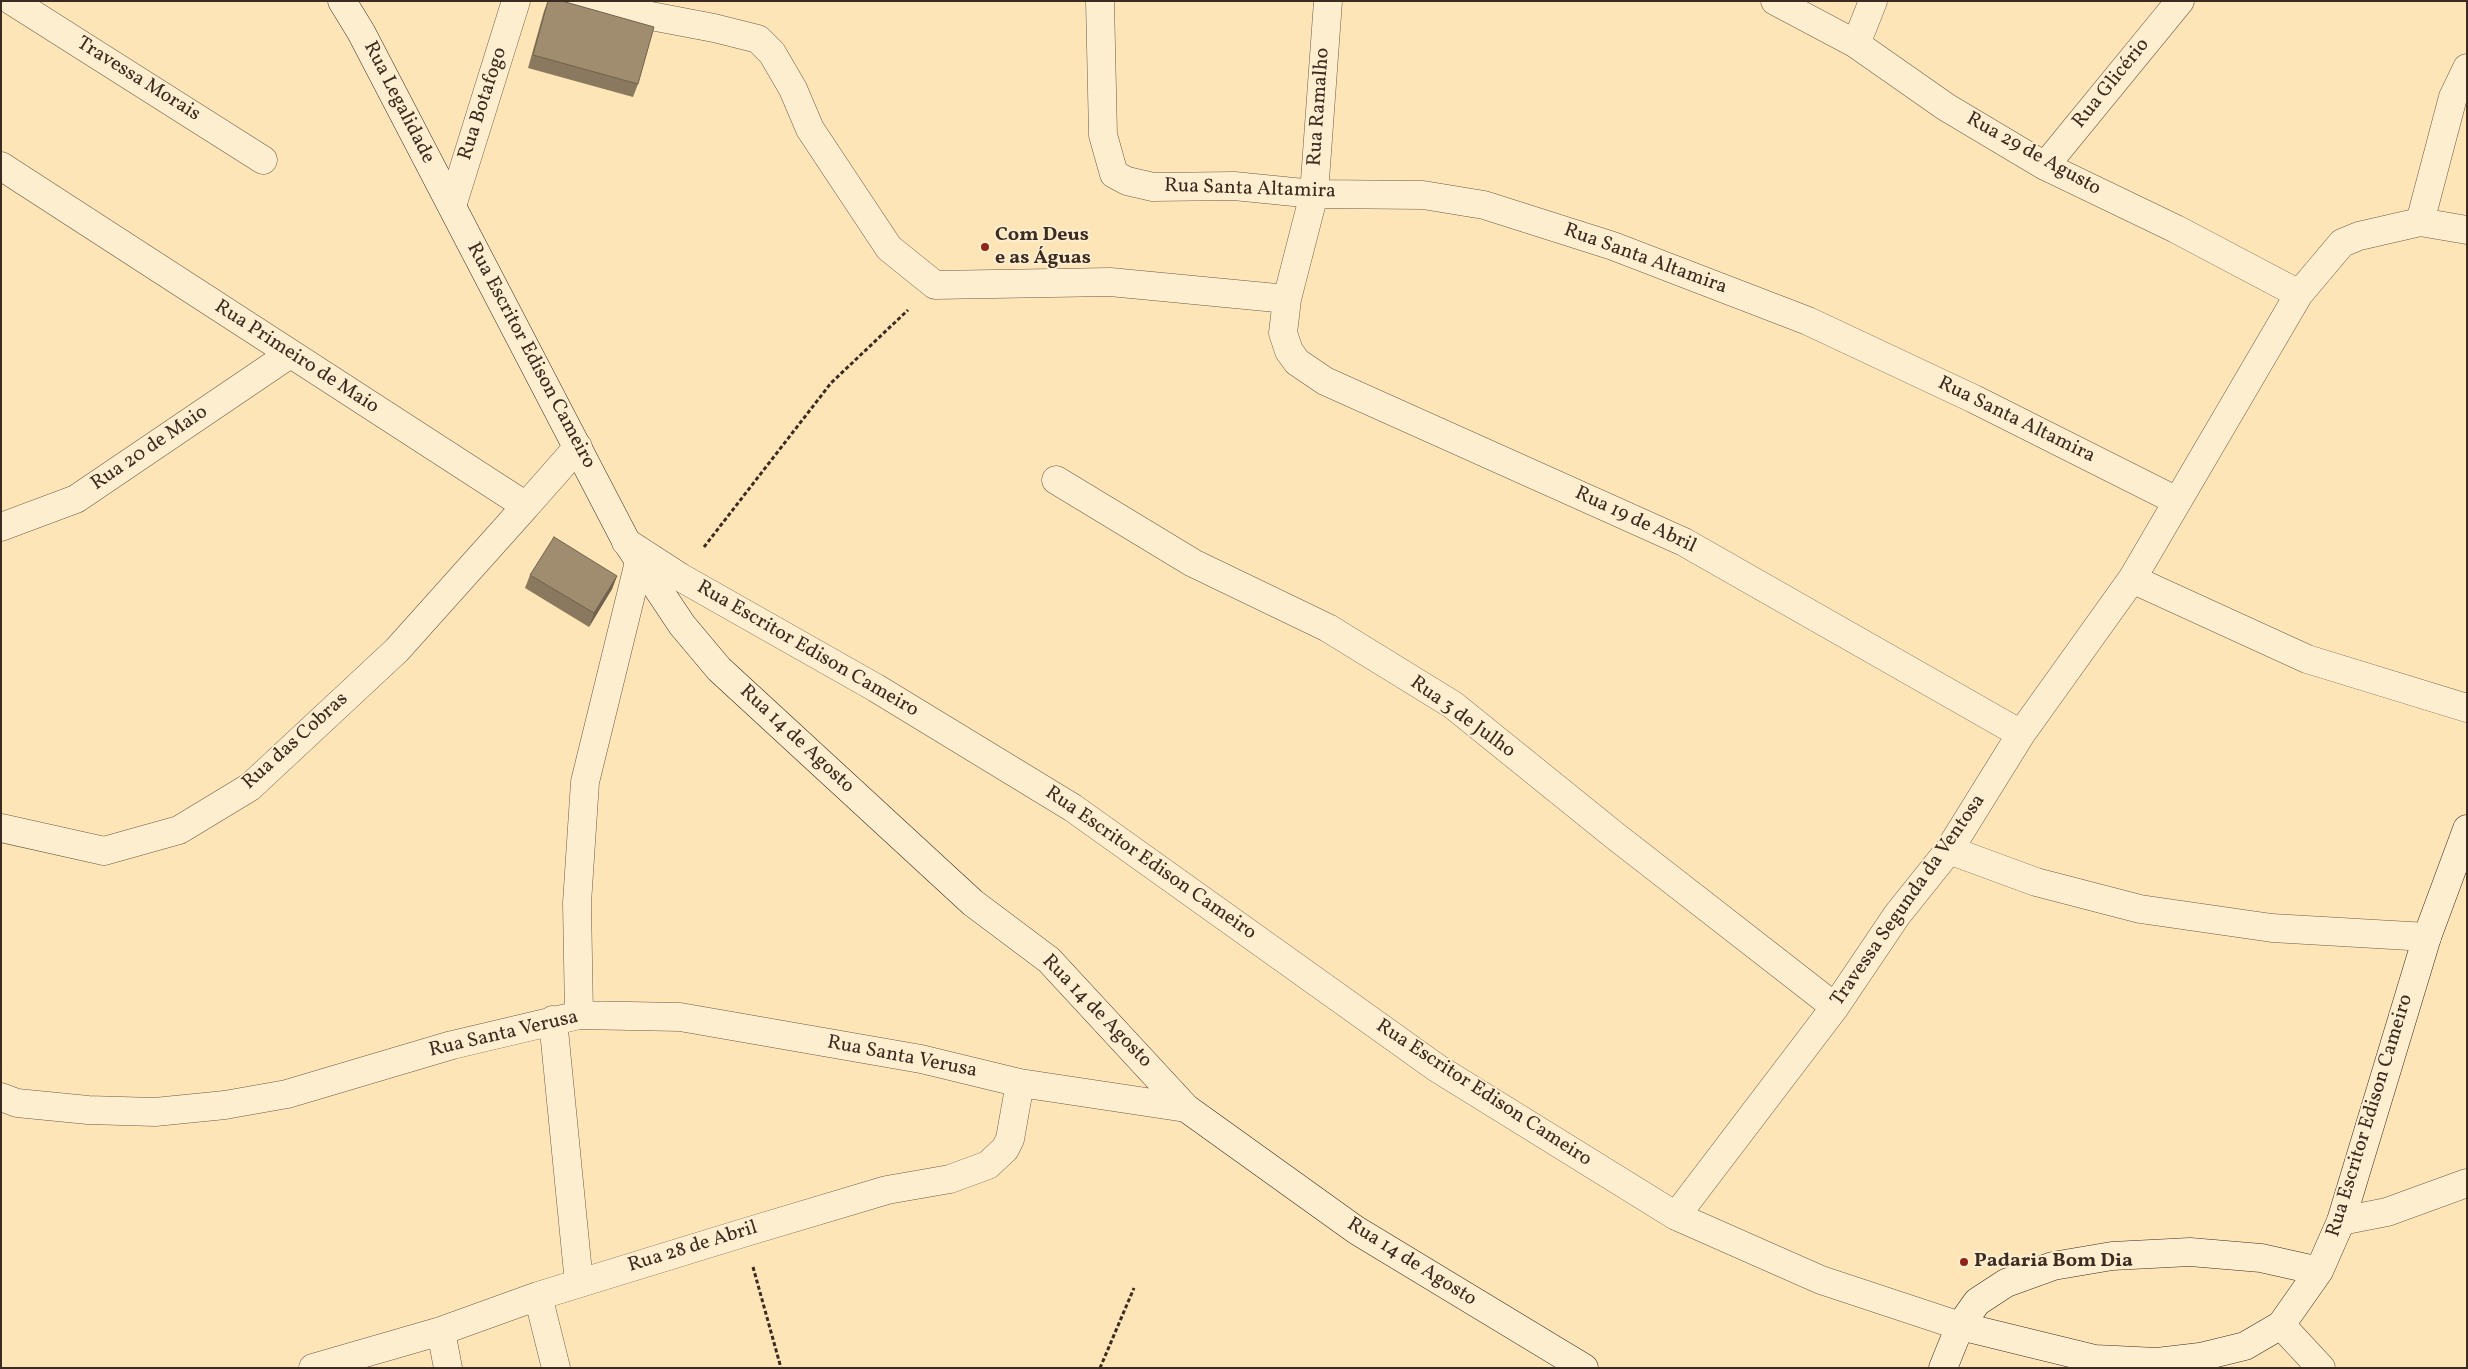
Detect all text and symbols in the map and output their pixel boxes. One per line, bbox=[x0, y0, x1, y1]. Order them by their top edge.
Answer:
street label: Travessa Morais bbox=[72, 32, 204, 128]
street label: Rua Glicério bbox=[2068, 34, 2156, 134]
street label: Rua Legalidade bbox=[357, 38, 439, 168]
street label: Rua Botafogo bbox=[454, 44, 514, 164]
street label: Rua Ramalho bbox=[1304, 47, 1336, 167]
street label: Rua 29 de Agusto bbox=[1961, 108, 2105, 202]
street label: Rua Santa Altamira bbox=[1164, 175, 1336, 205]
street label: Rua Santa Altamira bbox=[1560, 219, 1730, 301]
place label: Com Deus e as Águas bbox=[995, 224, 1091, 271]
street label: Rua Escritor Edison Cameiro bbox=[460, 239, 600, 473]
marker: Com Deus e as Águas bbox=[979, 241, 991, 253]
street label: Rua Primeiro de Maio bbox=[209, 296, 383, 420]
street label: Rua Santa Altamira bbox=[1933, 373, 2099, 469]
street label: Rua 20 de Maio bbox=[87, 401, 213, 497]
street label: Rua 19 de Abril bbox=[1570, 482, 1700, 560]
street label: Rua Escritor Edison Cameiro bbox=[692, 577, 922, 723]
street label: Rua 3 de Julho bbox=[1405, 672, 1519, 764]
street label: Rua 14 de Agosto bbox=[734, 681, 858, 799]
street label: Rua das Cobras bbox=[238, 688, 354, 796]
street label: Rua Escritor Edison Cameiro bbox=[1040, 782, 1260, 946]
street label: Travessa Segunda da Ventosa bbox=[1827, 790, 1991, 1012]
street label: Rua 14 de Agosto bbox=[1036, 950, 1156, 1074]
street label: Rua Escritor Edison Cameiro bbox=[2323, 992, 2419, 1240]
street label: Rua Santa Verusa bbox=[427, 1006, 581, 1064]
street label: Rua Escritor Edison Cameiro bbox=[1371, 1015, 1595, 1173]
street label: Rua Santa Verusa bbox=[825, 1032, 979, 1084]
street label: Rua 14 de Agosto bbox=[1342, 1214, 1480, 1312]
street label: Rua 28 de Abril bbox=[625, 1217, 761, 1279]
place label: Padaria Bom Dia bbox=[1974, 1250, 2133, 1274]
marker: Padaria Bom Dia bbox=[1958, 1256, 1970, 1268]

